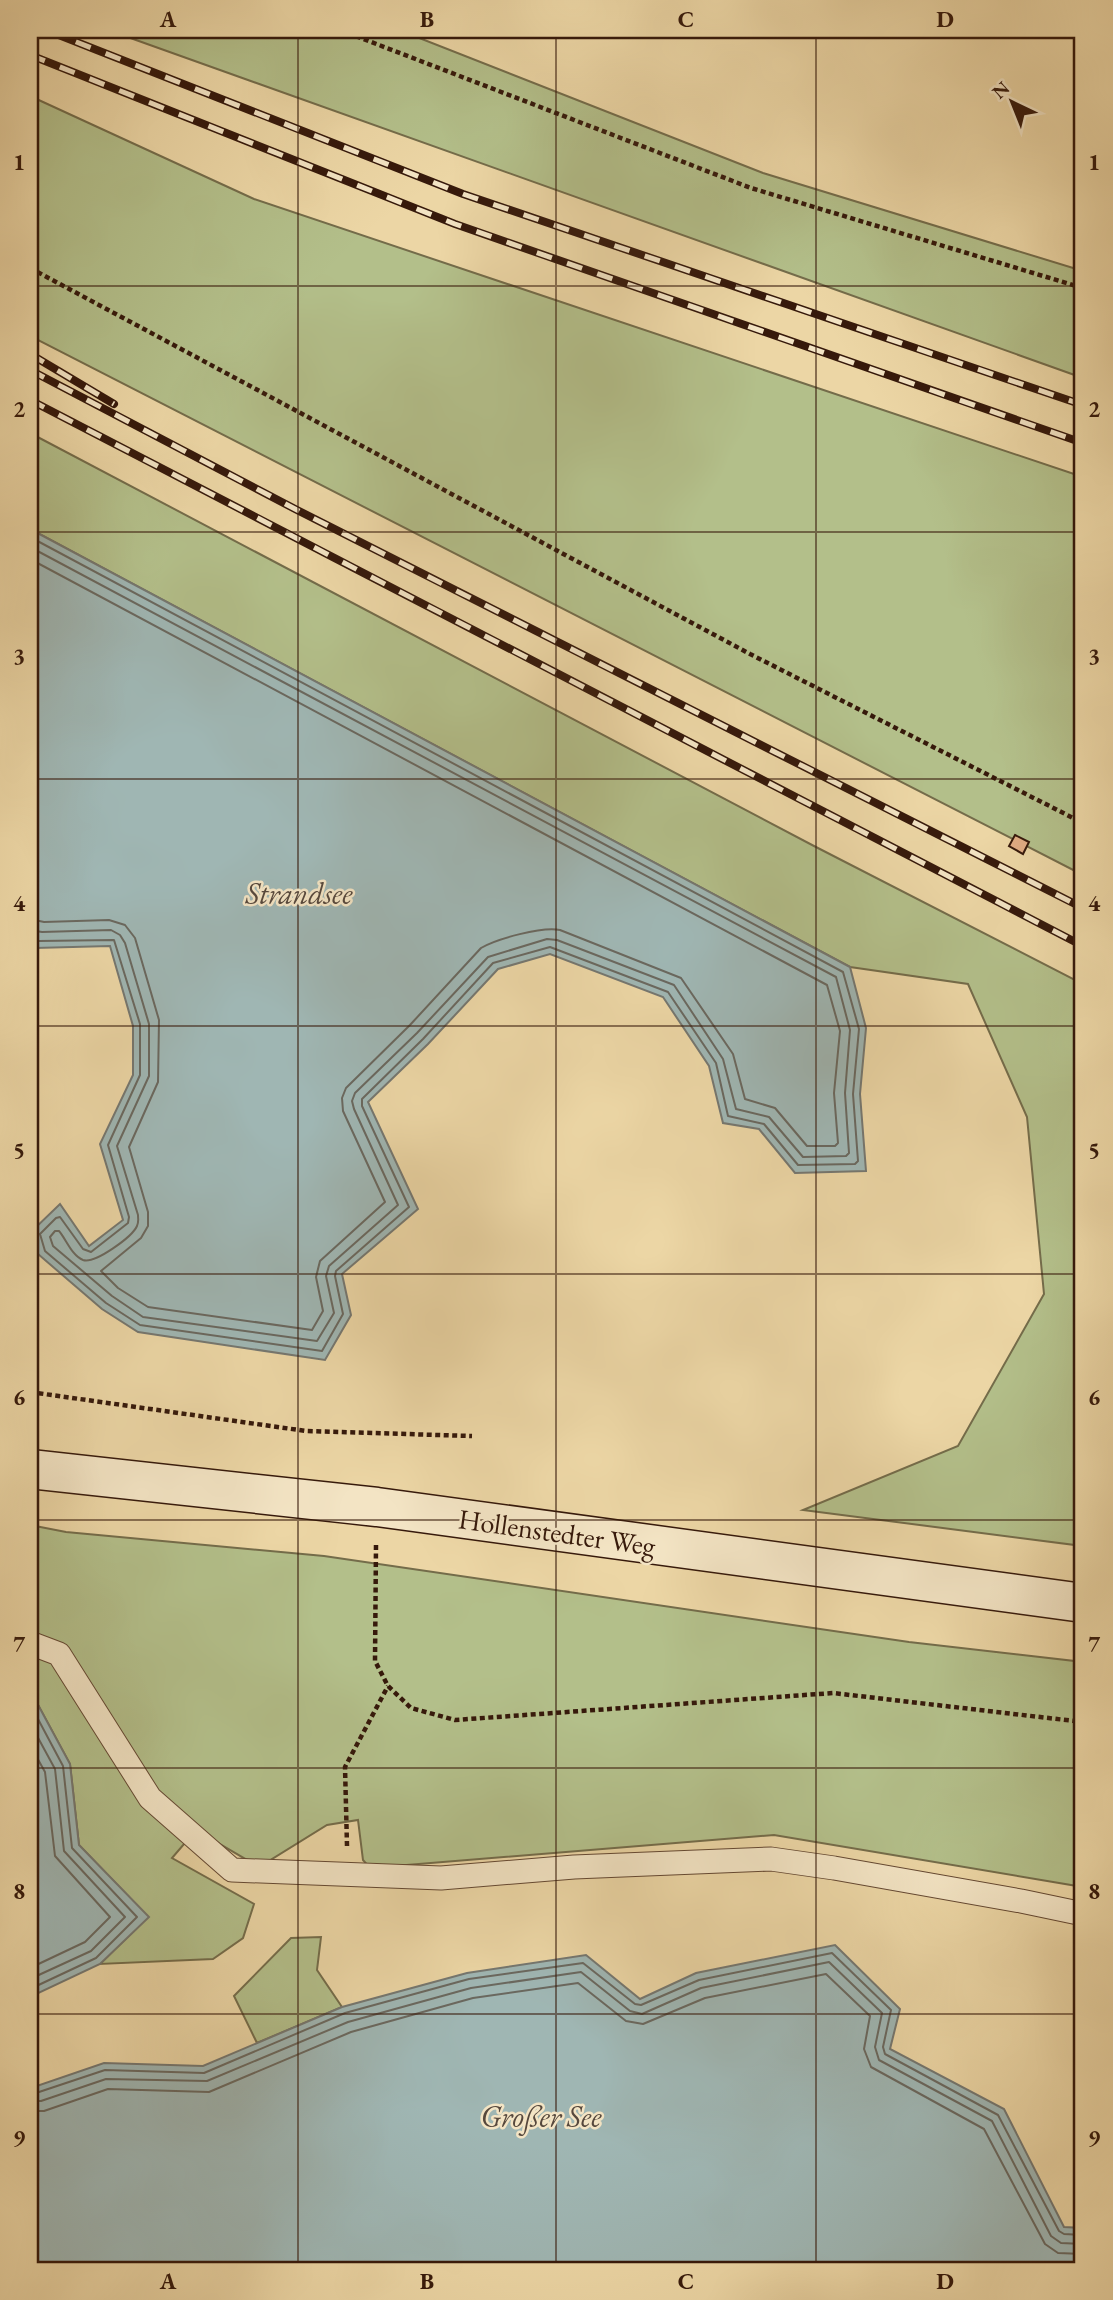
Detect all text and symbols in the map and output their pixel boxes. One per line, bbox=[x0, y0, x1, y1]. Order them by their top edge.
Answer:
text: A bbox=[159, 4, 177, 34]
text: B bbox=[420, 4, 434, 34]
text: C bbox=[678, 4, 694, 34]
text: D bbox=[936, 4, 954, 34]
north arrow bbox=[976, 66, 1046, 136]
text: N bbox=[987, 75, 1015, 104]
text: 1 bbox=[13, 147, 25, 177]
text: 1 bbox=[1088, 147, 1100, 177]
text: 2 bbox=[13, 394, 25, 424]
text: 2 bbox=[1088, 394, 1100, 424]
text: 3 bbox=[13, 641, 25, 671]
text: 3 bbox=[1088, 641, 1100, 671]
water label: Strandsee bbox=[244, 874, 353, 913]
text: 4 bbox=[13, 888, 26, 918]
text: 4 bbox=[1088, 888, 1101, 918]
text: 5 bbox=[13, 1135, 25, 1165]
text: 5 bbox=[1088, 1135, 1100, 1165]
text: 6 bbox=[13, 1382, 25, 1412]
text: 6 bbox=[1088, 1382, 1100, 1412]
street label: Hollenstedter Weg bbox=[456, 1500, 659, 1564]
text: 7 bbox=[13, 1629, 26, 1659]
text: 7 bbox=[1088, 1629, 1101, 1659]
text: 8 bbox=[13, 1876, 25, 1906]
text: 8 bbox=[1088, 1876, 1100, 1906]
water label: Großer See bbox=[480, 2097, 602, 2136]
text: 9 bbox=[13, 2123, 25, 2153]
text: 9 bbox=[1088, 2123, 1100, 2153]
text: A bbox=[159, 2266, 177, 2296]
text: B bbox=[420, 2266, 434, 2296]
text: C bbox=[678, 2266, 694, 2296]
text: D bbox=[936, 2266, 954, 2296]

